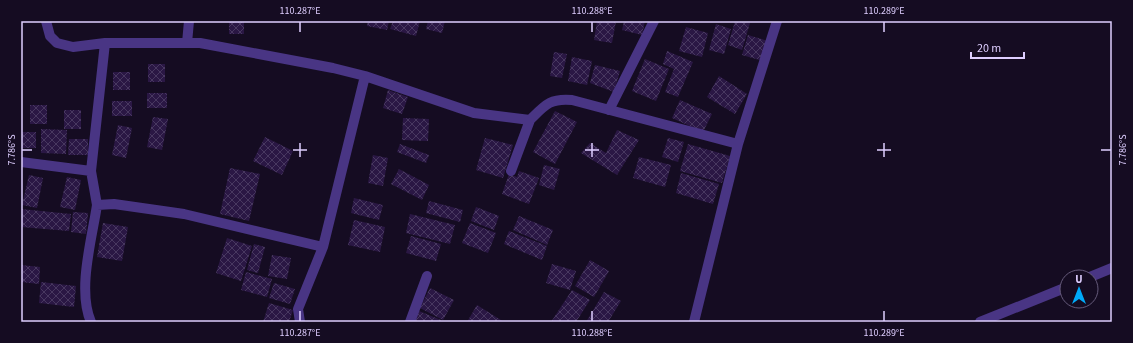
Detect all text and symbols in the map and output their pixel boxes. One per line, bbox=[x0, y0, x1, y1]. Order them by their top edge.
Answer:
text: 110.287°E bbox=[280, 4, 320, 18]
text: 110.288°E bbox=[572, 4, 612, 18]
text: 110.289°E bbox=[864, 4, 904, 18]
scale bar bbox=[971, 34, 1024, 60]
text: 20 m bbox=[977, 40, 1001, 57]
text: 7.786°S bbox=[5, 134, 19, 166]
text: 7.786°S bbox=[1116, 134, 1130, 166]
north arrow bbox=[1059, 269, 1099, 309]
text: U bbox=[1075, 272, 1083, 287]
text: 110.287°E bbox=[280, 326, 320, 340]
text: 110.288°E bbox=[572, 326, 612, 340]
text: 110.289°E bbox=[864, 326, 904, 340]

